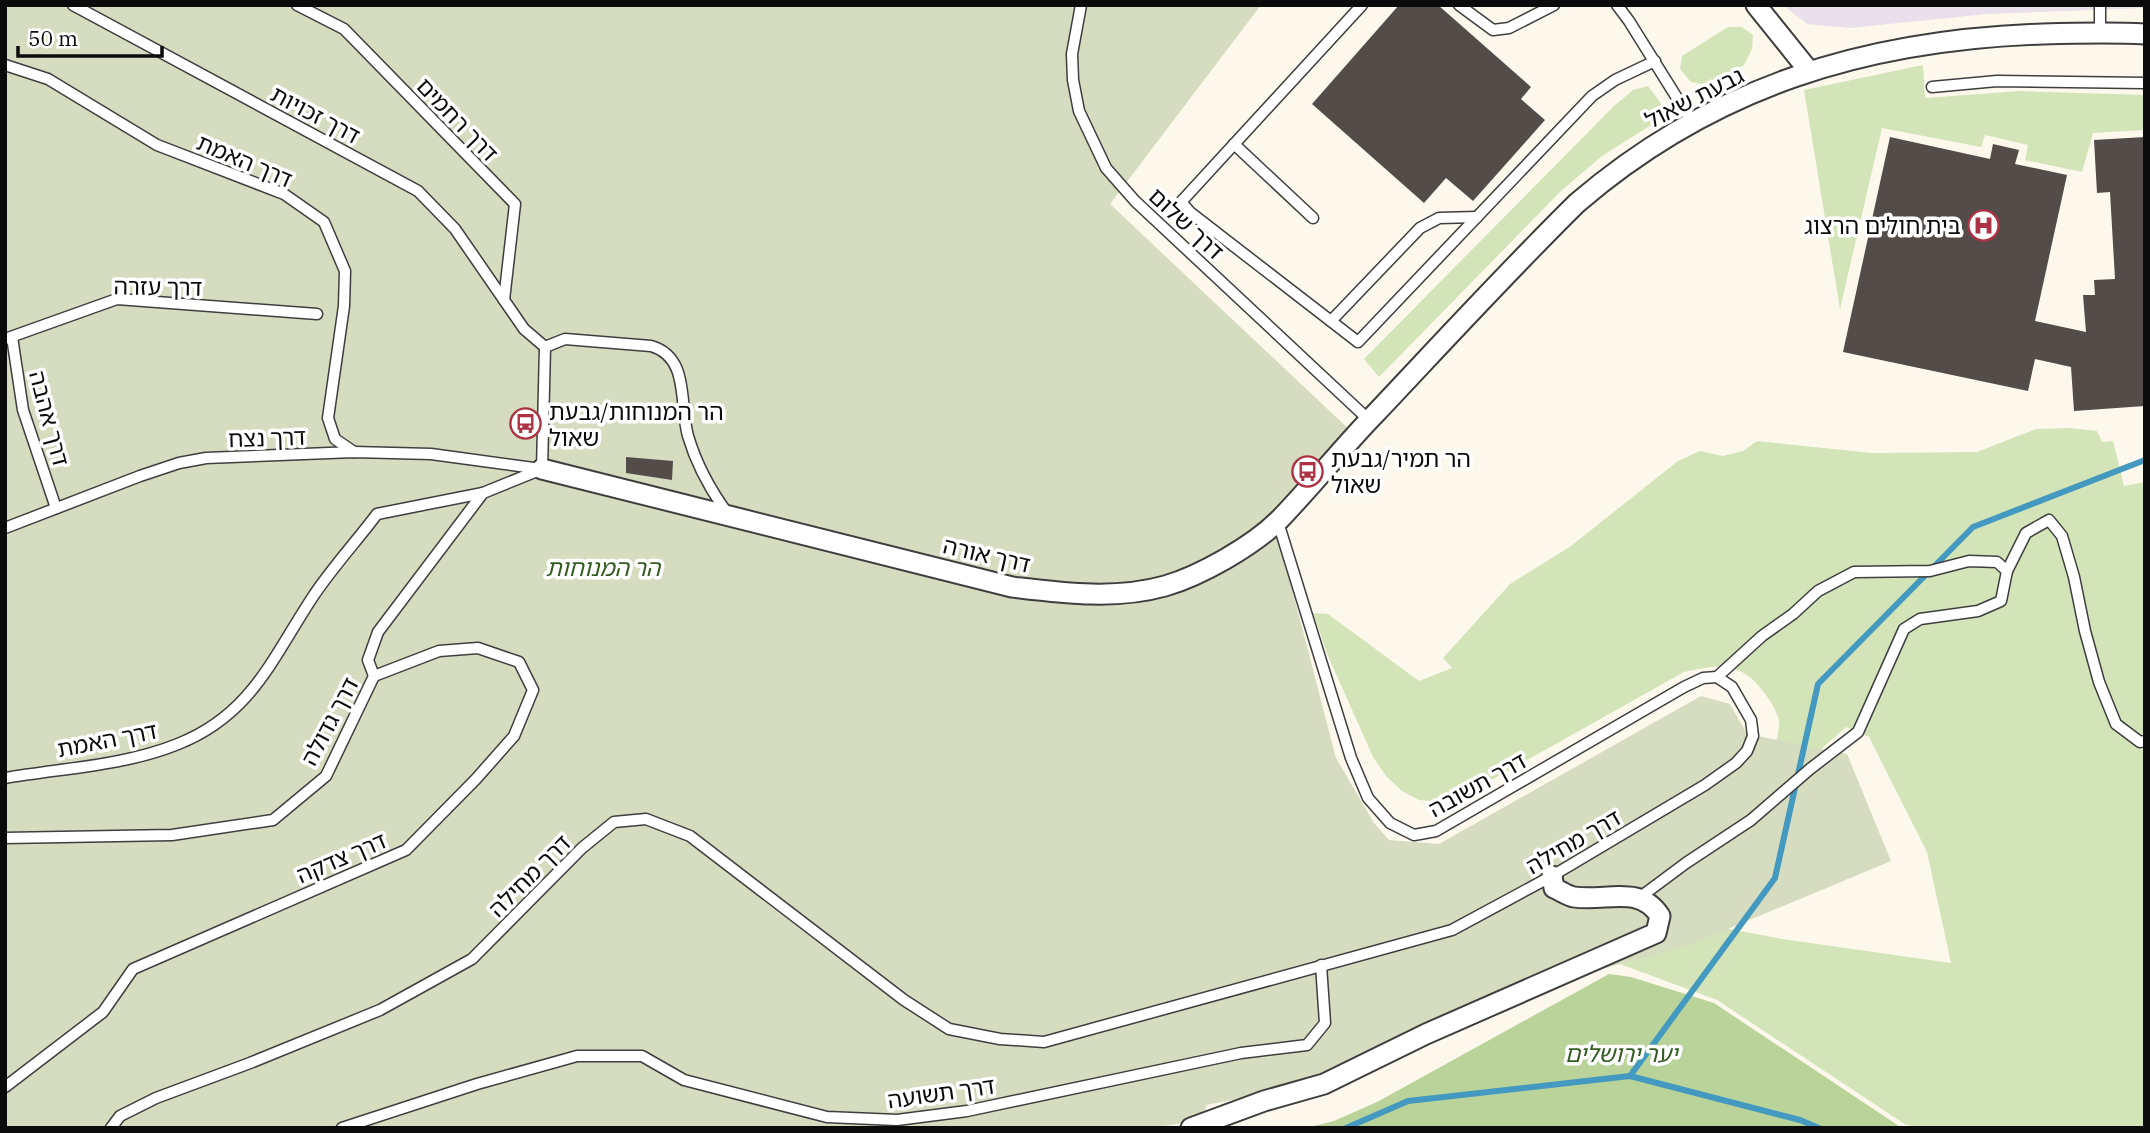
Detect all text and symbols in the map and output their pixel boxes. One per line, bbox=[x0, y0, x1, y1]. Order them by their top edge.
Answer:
scale bar bbox=[18, 14, 161, 58]
text: 50 m bbox=[28, 24, 78, 52]
street label: גבעת שאול bbox=[1640, 59, 1749, 135]
street label: דרך רחמים bbox=[411, 71, 505, 167]
street label: דרך זכויות bbox=[266, 78, 366, 150]
street label: דרך האמת bbox=[193, 126, 297, 194]
street label: דרך שלום bbox=[1143, 181, 1231, 265]
hospital icon: בית חולים הרצוג bbox=[1967, 208, 2001, 242]
place label: בית חולים הרצוג bbox=[1804, 210, 1961, 240]
street label: דרך עזרה bbox=[113, 270, 203, 302]
street label: דרך אהבה bbox=[23, 367, 77, 469]
place label: הר המנוחות/גבעת שאול bbox=[549, 396, 724, 452]
bus stop icon: הר המנוחות/גבעת שאול bbox=[509, 407, 543, 441]
street label: דרך נצח bbox=[228, 421, 306, 453]
place label: הר תמיר/גבעת שאול bbox=[1331, 443, 1471, 499]
bus stop icon: הר תמיר/גבעת שאול bbox=[1291, 454, 1325, 488]
street label: דרך אורה bbox=[940, 529, 1034, 579]
park label: הר המנוחות bbox=[546, 552, 662, 582]
street label: דרך גדולה bbox=[293, 672, 365, 770]
street label: דרך האמת bbox=[55, 715, 159, 763]
street label: דרך תשובה bbox=[1423, 745, 1531, 823]
street label: דרך מחילה bbox=[1520, 802, 1626, 880]
street label: דרך צדקה bbox=[291, 825, 391, 889]
street label: דרך מחילה bbox=[481, 827, 577, 923]
park label: יער ירושלים bbox=[1564, 1038, 1680, 1068]
street label: דרך תשועה bbox=[885, 1070, 997, 1114]

